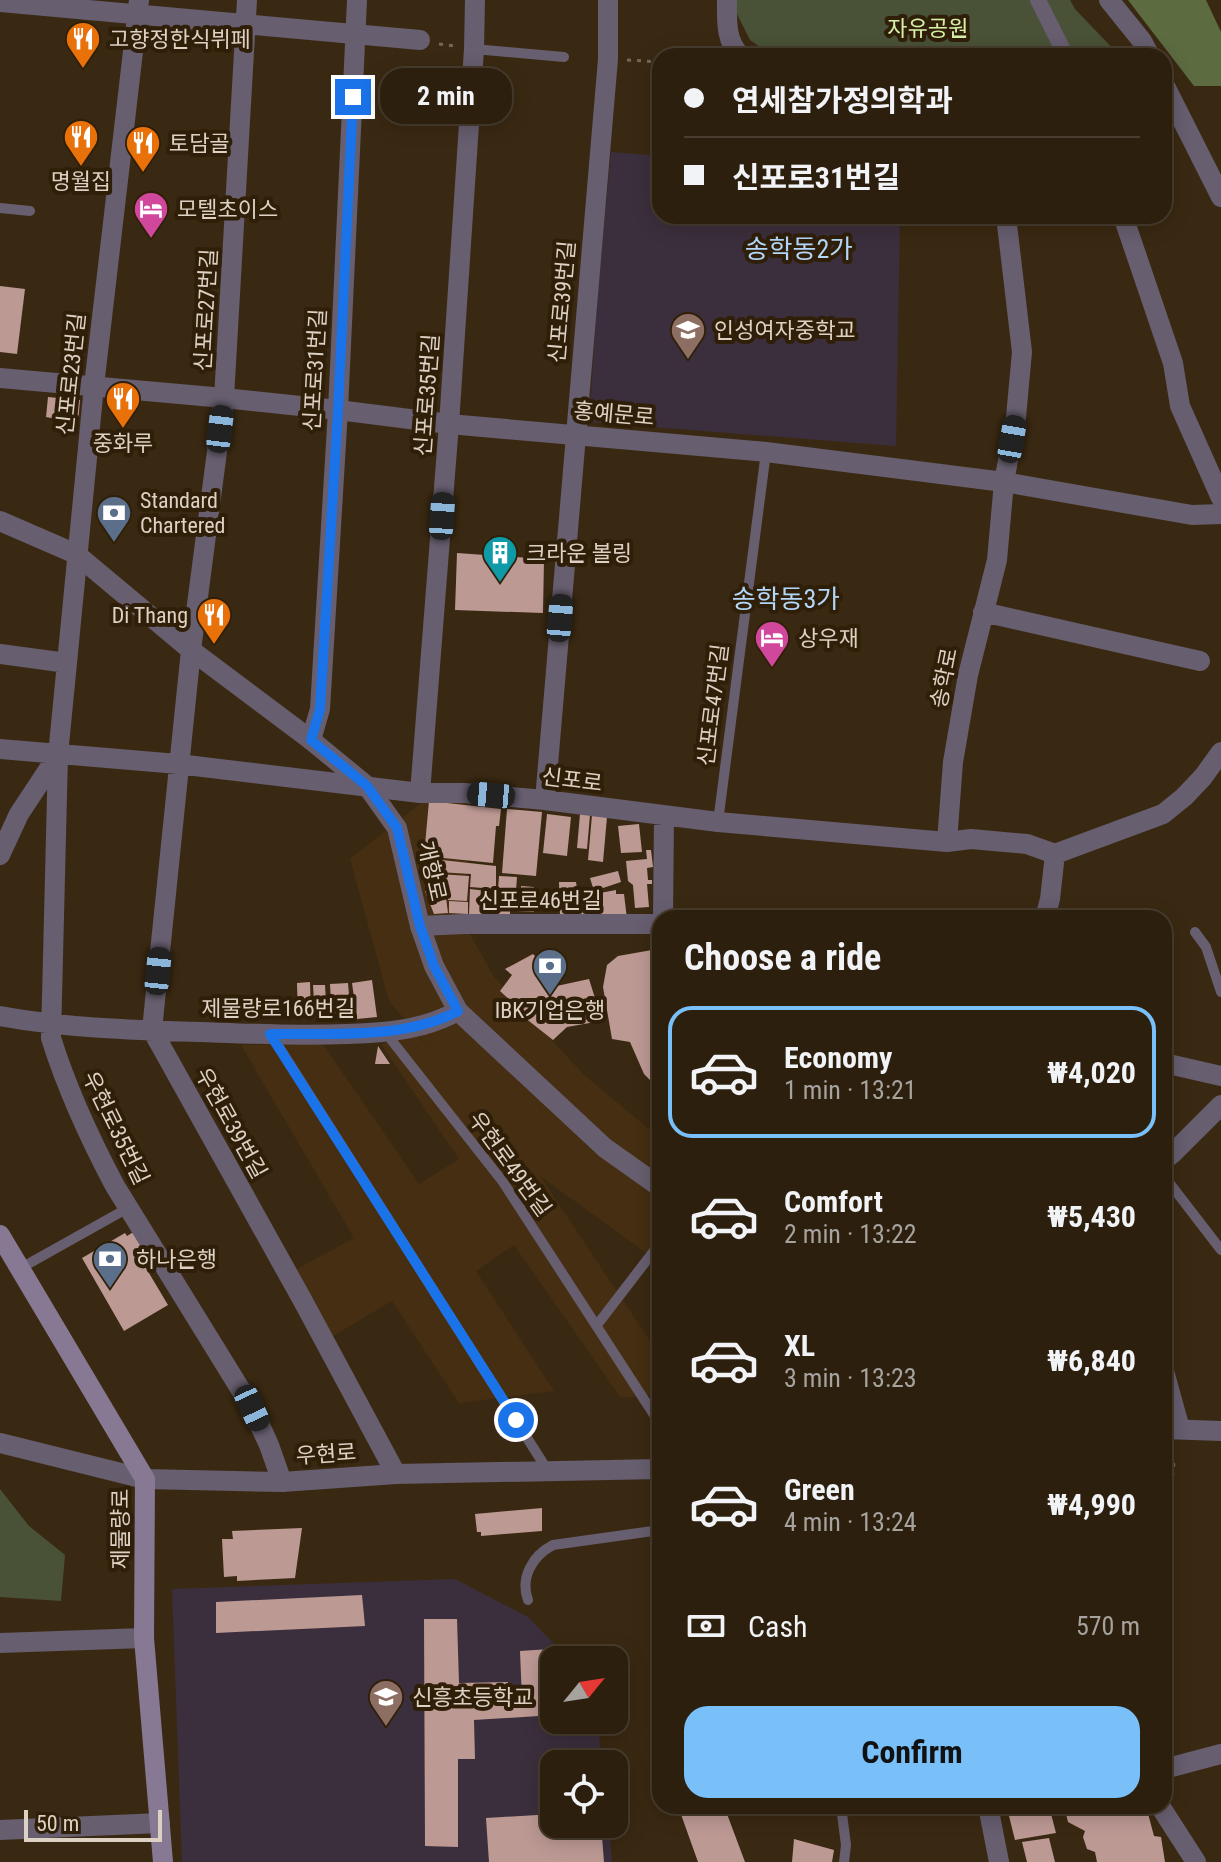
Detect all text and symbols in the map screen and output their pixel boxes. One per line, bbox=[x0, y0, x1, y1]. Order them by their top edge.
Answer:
park label: 자유공원 bbox=[888, 16, 968, 41]
restaurant icon: 고향정한식뷔페 bbox=[64, 20, 102, 70]
place label: 고향정한식뷔페 bbox=[109, 27, 251, 52]
callout: 2 min bbox=[381, 69, 513, 125]
route end bbox=[335, 79, 371, 115]
text: 2 min bbox=[417, 81, 475, 111]
text: 연세참가정의학과 bbox=[732, 83, 953, 118]
restaurant icon: 명월집 bbox=[62, 118, 100, 168]
restaurant icon: 토담골 bbox=[124, 124, 162, 174]
place label: 토담골 bbox=[169, 131, 230, 156]
text: 신포로31번길 bbox=[732, 160, 900, 195]
place label: 명월집 bbox=[51, 169, 111, 194]
hotel icon: 모텔초이스 bbox=[132, 190, 170, 240]
place label: 모텔초이스 bbox=[177, 197, 278, 222]
district label: 송학동2가 bbox=[745, 234, 853, 264]
street label: 신포로39번길 bbox=[544, 240, 580, 364]
street label: 신포로27번길 bbox=[190, 248, 222, 372]
street label: 신포로31번길 bbox=[299, 308, 331, 432]
school or university icon: 인성여자중학교 bbox=[669, 311, 707, 361]
street label: 신포로23번길 bbox=[52, 312, 90, 436]
place label: 인성여자중학교 bbox=[714, 318, 856, 343]
street label: 신포로35번길 bbox=[410, 333, 444, 457]
restaurant icon: 중화루 bbox=[104, 380, 142, 430]
street label: 홍예문로 bbox=[573, 398, 655, 430]
car bbox=[205, 404, 235, 454]
car bbox=[996, 413, 1028, 465]
place label: 중화루 bbox=[93, 431, 153, 456]
place label: Standard Chartered bbox=[140, 488, 225, 538]
car bbox=[428, 491, 456, 541]
bank icon: Standard Chartered bbox=[95, 494, 133, 544]
building icon: 크라운 볼링 bbox=[481, 534, 519, 584]
place label: 크라운 볼링 bbox=[526, 541, 632, 566]
district label: 송학동3가 bbox=[732, 584, 840, 614]
car bbox=[546, 593, 574, 643]
restaurant icon: Di Thang bbox=[195, 596, 233, 646]
place label: Di Thang bbox=[112, 603, 188, 628]
hotel icon: 상우재 bbox=[753, 619, 791, 669]
place label: 상우재 bbox=[798, 626, 859, 651]
street label: 신포로47번길 bbox=[693, 642, 733, 768]
street label: 송학로 bbox=[926, 646, 962, 710]
street label: 신포로 bbox=[540, 764, 604, 796]
car bbox=[466, 781, 516, 809]
street label: 개항로 bbox=[413, 839, 451, 903]
street label: 신포로46번길 bbox=[479, 888, 601, 913]
text: Choose a ride bbox=[684, 937, 881, 979]
car bbox=[144, 946, 172, 996]
bank icon: IBK기업은행 bbox=[531, 947, 569, 997]
street label: 제물량로166번길 bbox=[201, 996, 355, 1021]
place label: IBK기업은행 bbox=[495, 998, 605, 1023]
icon: car bbox=[688, 1036, 760, 1108]
text: Economy bbox=[784, 1040, 892, 1075]
text: ₩4,020 bbox=[1047, 1055, 1136, 1090]
street label: 우현로39번길 bbox=[190, 1063, 272, 1183]
street label: 우현로35번길 bbox=[78, 1067, 154, 1189]
text: 1 min · 13:21 bbox=[784, 1075, 917, 1105]
street label: 우현로49번길 bbox=[464, 1107, 556, 1221]
icon: car bbox=[688, 1180, 760, 1252]
text: Comfort bbox=[784, 1184, 883, 1219]
text: ₩5,430 bbox=[1047, 1199, 1136, 1234]
text: 2 min · 13:22 bbox=[784, 1219, 917, 1249]
bank icon: 하나은행 bbox=[91, 1240, 129, 1290]
place label: 하나은행 bbox=[136, 1247, 217, 1272]
icon: car bbox=[688, 1324, 760, 1396]
text: XL bbox=[784, 1328, 815, 1363]
text: ₩6,840 bbox=[1047, 1343, 1136, 1378]
text: 3 min · 13:23 bbox=[784, 1363, 917, 1393]
car bbox=[231, 1381, 273, 1435]
route start bbox=[498, 1402, 534, 1438]
street label: 우현로 bbox=[295, 1439, 357, 1469]
icon: car bbox=[688, 1468, 760, 1540]
text: Green bbox=[784, 1472, 855, 1507]
text: ₩4,990 bbox=[1047, 1487, 1136, 1522]
street label: 제물량로 bbox=[108, 1489, 133, 1569]
text: 4 min · 13:24 bbox=[784, 1507, 917, 1537]
icon: cash bbox=[684, 1604, 728, 1648]
text: Cash bbox=[748, 1609, 808, 1644]
text: 570 m bbox=[1076, 1611, 1140, 1641]
north arrow bbox=[540, 1646, 628, 1734]
map controls bbox=[540, 1646, 628, 1838]
school or university icon: 신흥초등학교 bbox=[367, 1678, 405, 1728]
place label: 신흥초등학교 bbox=[412, 1685, 533, 1710]
button: Confirm bbox=[684, 1706, 1140, 1798]
button: locate bbox=[540, 1750, 628, 1838]
scale bar bbox=[24, 1806, 162, 1842]
text: 50 m bbox=[36, 1811, 79, 1836]

